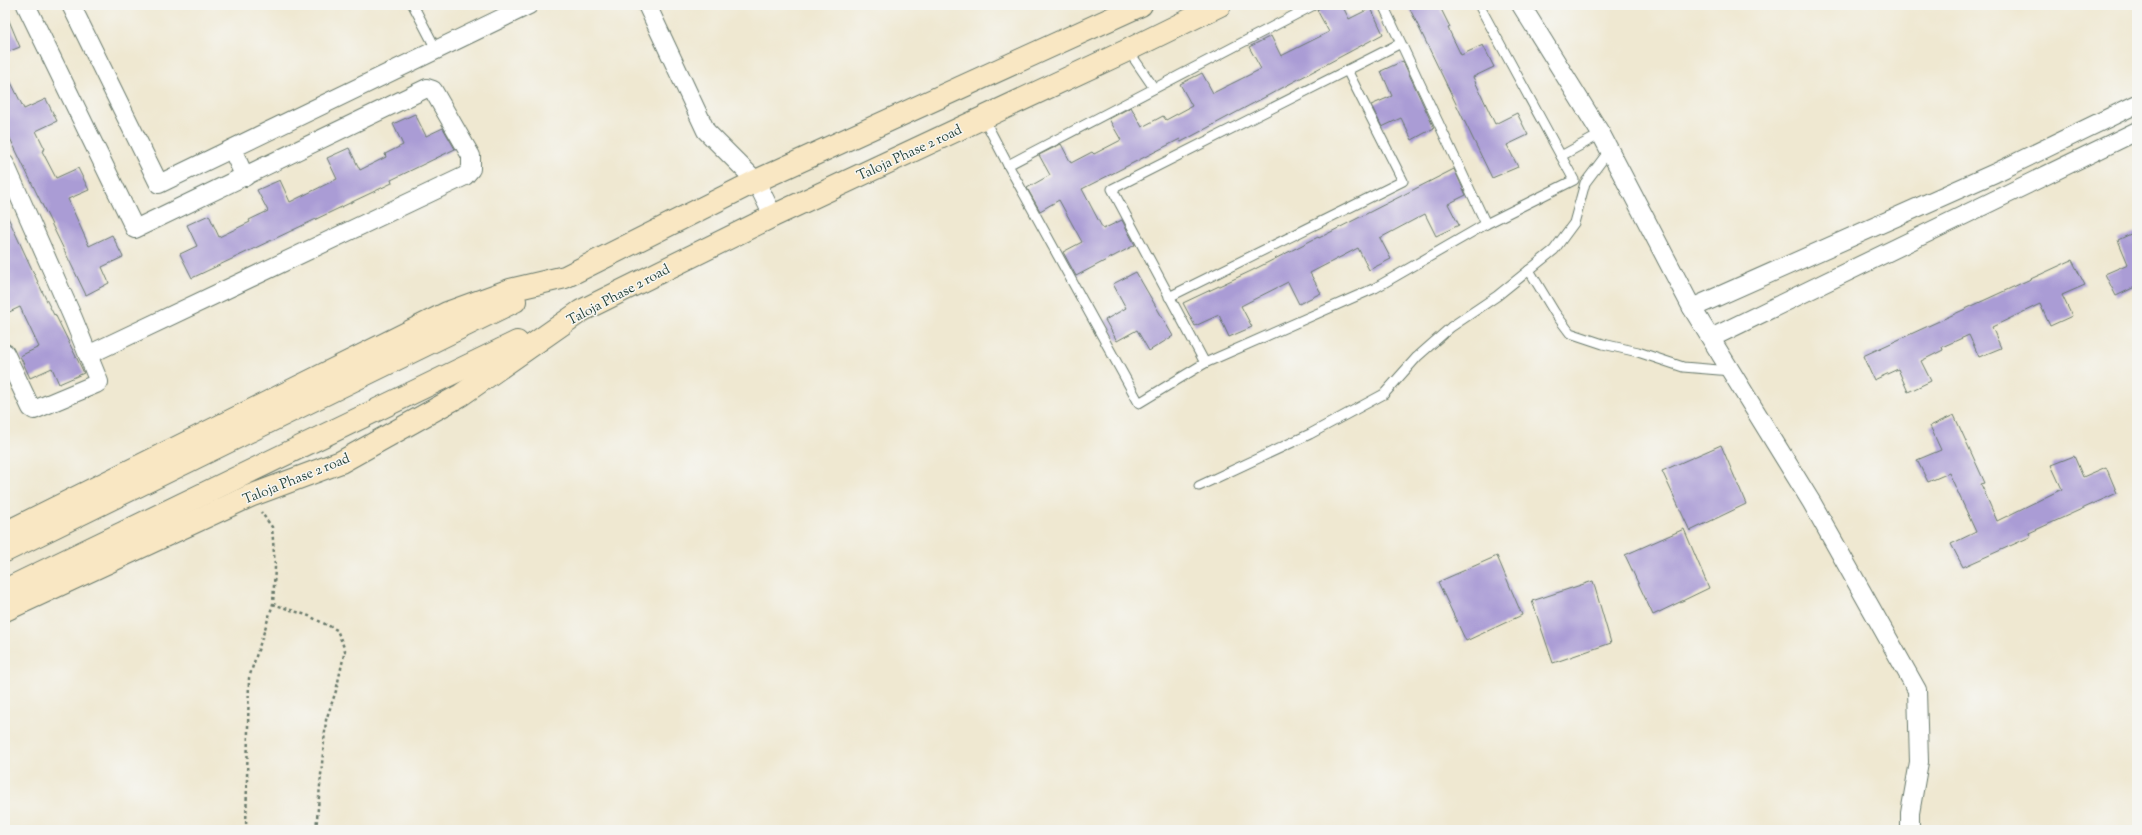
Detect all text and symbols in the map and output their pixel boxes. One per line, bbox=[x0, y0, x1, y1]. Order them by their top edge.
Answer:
street label: Taloja Phase 2 road bbox=[854, 121, 966, 187]
street label: Taloja Phase 2 road bbox=[564, 260, 674, 331]
street label: Taloja Phase 2 road bbox=[240, 449, 353, 510]

